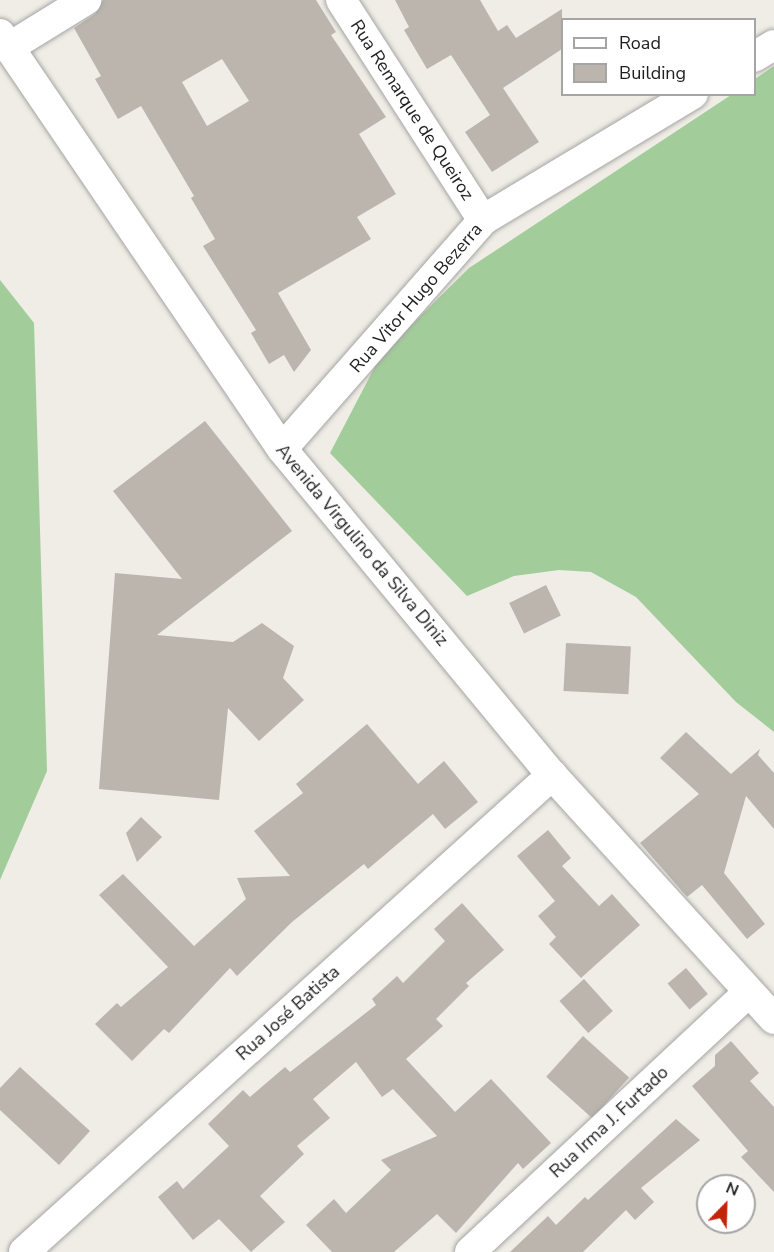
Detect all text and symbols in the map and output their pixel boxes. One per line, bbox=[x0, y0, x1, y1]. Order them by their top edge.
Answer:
street label: Rua Remarque de Queiroz bbox=[346, 16, 478, 204]
legend bbox=[561, 18, 756, 96]
text: Road bbox=[619, 31, 661, 55]
text: Building bbox=[619, 61, 686, 85]
street label: Rua Vitor Hugo Bezerra bbox=[345, 219, 487, 377]
street label: Avenida Virgulino da Silva Diniz bbox=[271, 440, 453, 650]
street label: Rua José Batista bbox=[232, 961, 344, 1065]
street label: Rua Irma J. Furtado bbox=[545, 1062, 673, 1182]
north arrow bbox=[696, 1174, 756, 1234]
text: N bbox=[722, 1177, 742, 1202]

